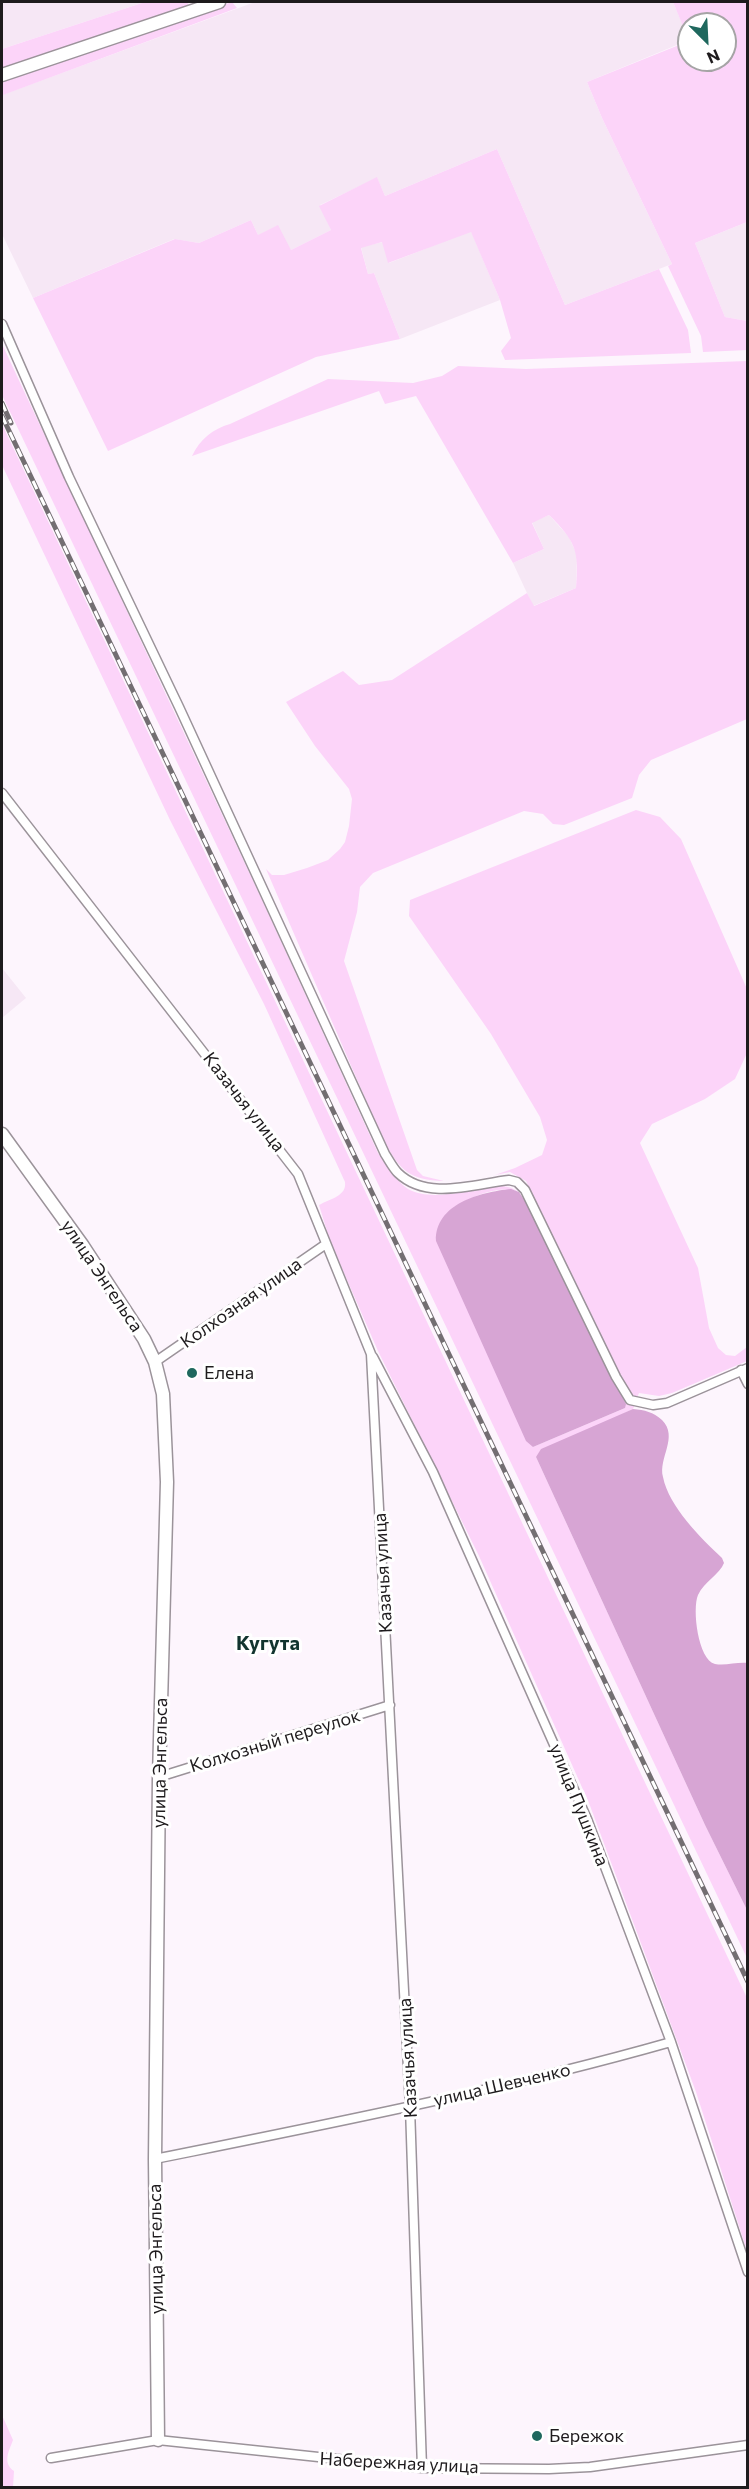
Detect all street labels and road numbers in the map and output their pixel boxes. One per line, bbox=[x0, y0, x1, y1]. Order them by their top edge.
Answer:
street label: Казачья улица bbox=[198, 1048, 290, 1156]
street label: улица Энгельса bbox=[57, 1216, 147, 1336]
street label: Колхозная улица bbox=[176, 1253, 306, 1353]
street label: Казачья улица bbox=[369, 1512, 397, 1634]
street label: улица Энгельса bbox=[148, 1698, 172, 1828]
street label: Колхозный переулок bbox=[187, 1705, 363, 1777]
street label: улица Пушкина bbox=[545, 1741, 613, 1869]
street label: Казачья улица bbox=[394, 1997, 422, 2119]
street label: улица Шевченко bbox=[431, 2059, 573, 2111]
street label: улица Энгельса bbox=[144, 2184, 168, 2314]
street label: Набережная улица bbox=[319, 2448, 479, 2478]

